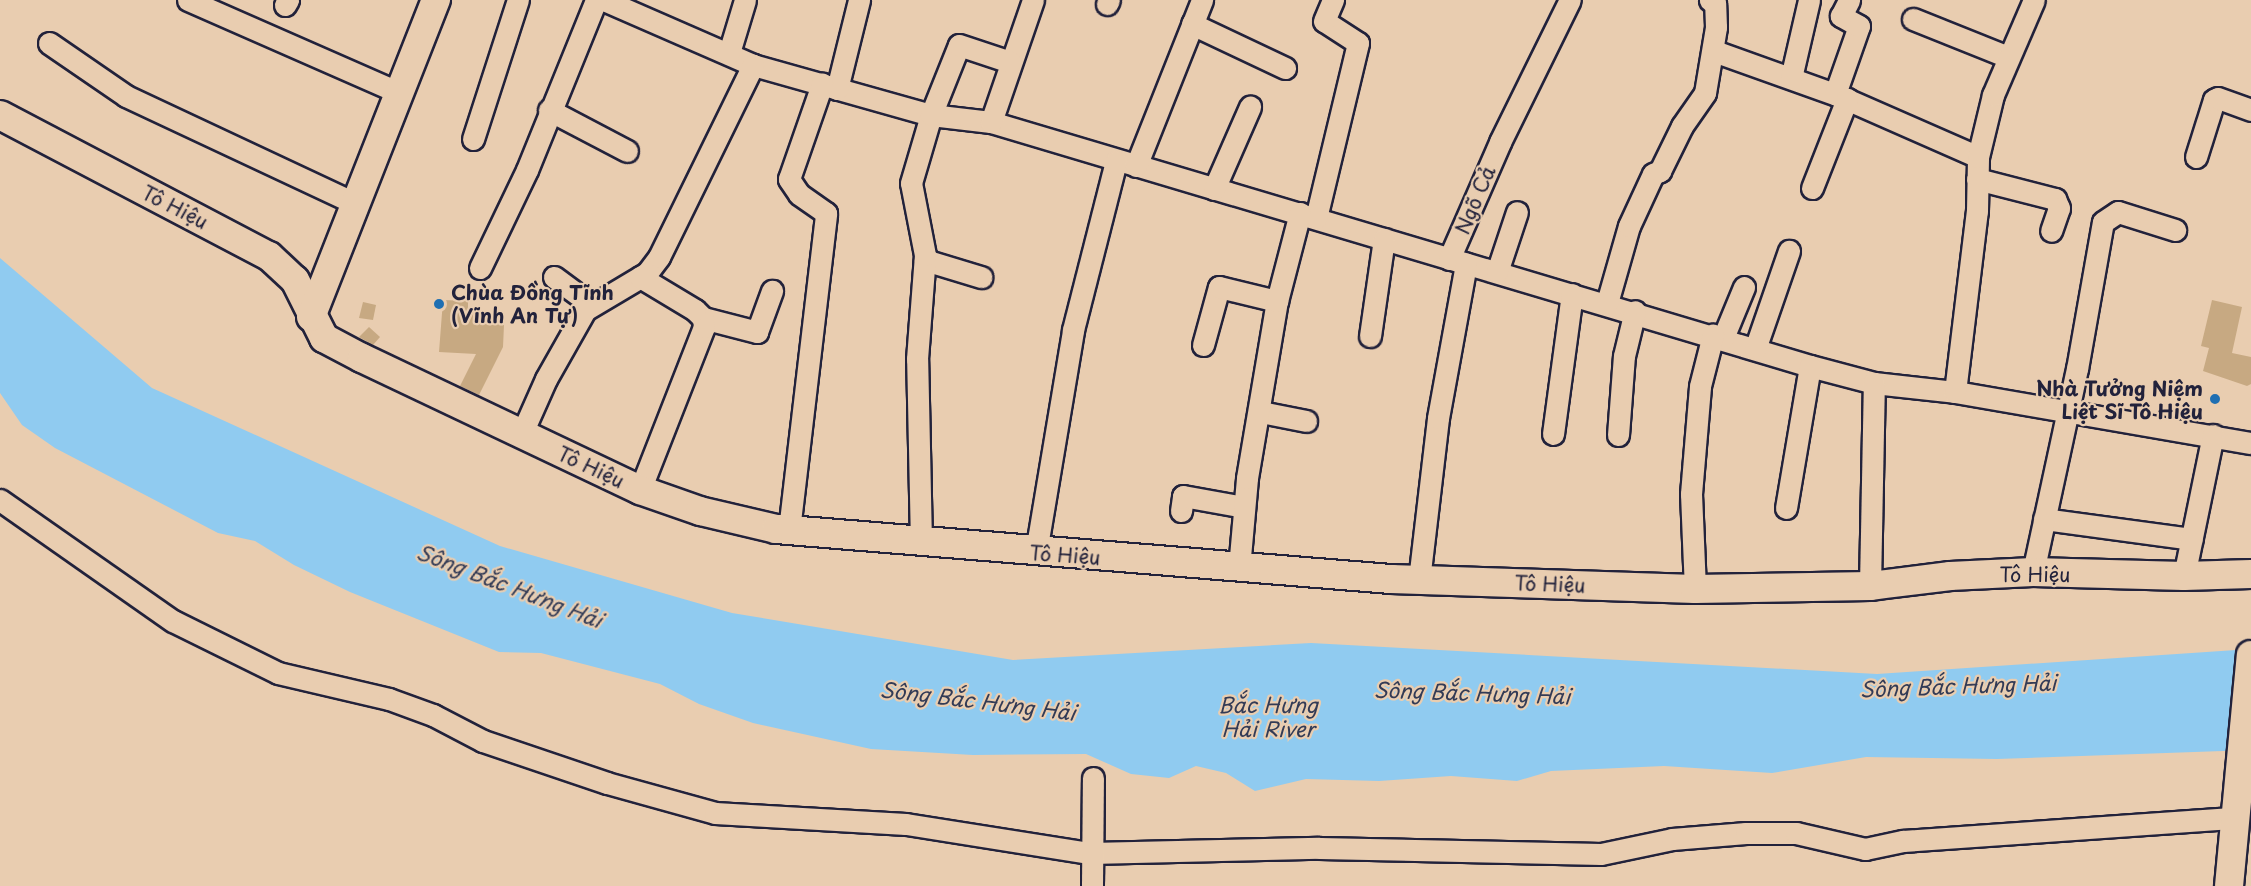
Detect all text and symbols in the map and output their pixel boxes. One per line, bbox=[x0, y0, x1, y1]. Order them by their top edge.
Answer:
street label: Ngõ Cả bbox=[1450, 162, 1500, 238]
street label: Tô Hiệu bbox=[138, 180, 212, 234]
place label: Chùa Đồng Tĩnh (Vĩnh An Tự) bbox=[451, 280, 614, 327]
marker: Chùa Đồng Tĩnh (Vĩnh An Tự) bbox=[432, 297, 446, 311]
place label: Nhà Tưởng Niệm Liệt Sĩ Tô Hiệu bbox=[2035, 376, 2203, 423]
marker: Nhà Tưởng Niệm Liệt Sĩ Tô Hiệu bbox=[2208, 392, 2222, 406]
street label: Tô Hiệu bbox=[554, 441, 628, 493]
water label: Sông Bắc Hưng Hải bbox=[413, 538, 607, 632]
street label: Tô Hiệu bbox=[1028, 541, 1102, 569]
street label: Tô Hiệu bbox=[1999, 562, 2071, 586]
street label: Tô Hiệu bbox=[1514, 571, 1586, 597]
water label: Sông Bắc Hưng Hải bbox=[1859, 669, 2057, 701]
water label: Sông Bắc Hưng Hải bbox=[878, 675, 1078, 725]
water label: Sông Bắc Hưng Hải bbox=[1373, 676, 1571, 708]
water label: Bắc Hưng Hải River bbox=[1218, 691, 1318, 741]

